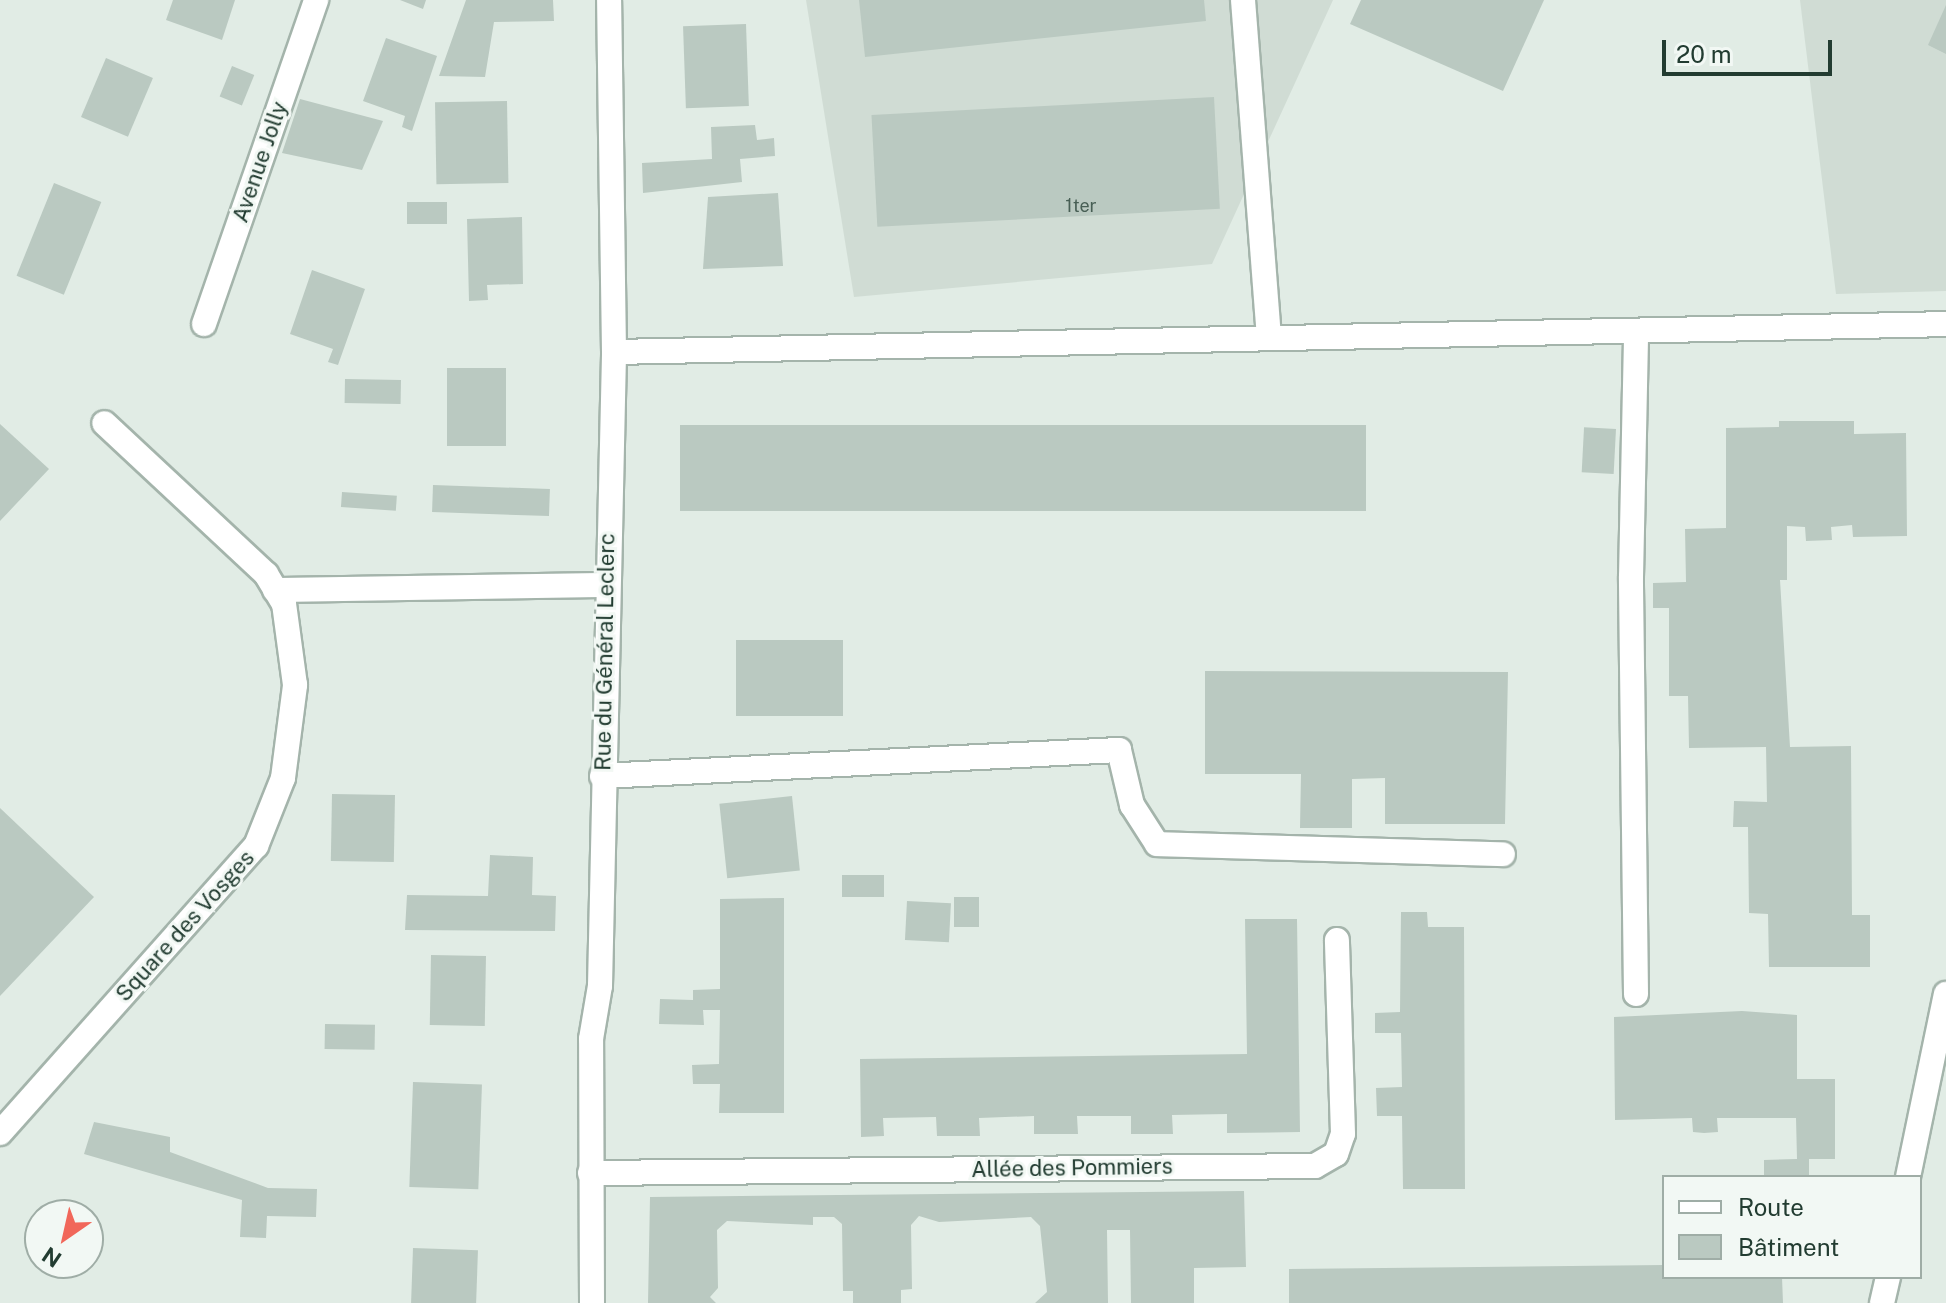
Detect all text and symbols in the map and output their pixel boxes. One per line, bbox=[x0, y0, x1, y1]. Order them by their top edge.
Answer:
scale bar bbox=[1666, 24, 1836, 74]
text: 20 m bbox=[1676, 40, 1732, 68]
street label: Avenue Jolly bbox=[227, 98, 293, 226]
house number: 1ter bbox=[1065, 195, 1097, 217]
street label: Rue du Général Leclerc bbox=[590, 533, 620, 771]
street label: Square des Vosges bbox=[110, 845, 260, 1007]
street label: Allée des Pommiers bbox=[971, 1153, 1173, 1183]
legend bbox=[1662, 1175, 1922, 1279]
text: Route bbox=[1738, 1193, 1804, 1221]
north arrow bbox=[24, 1199, 104, 1279]
text: Bâtiment bbox=[1738, 1233, 1839, 1261]
text: N bbox=[37, 1242, 66, 1273]

